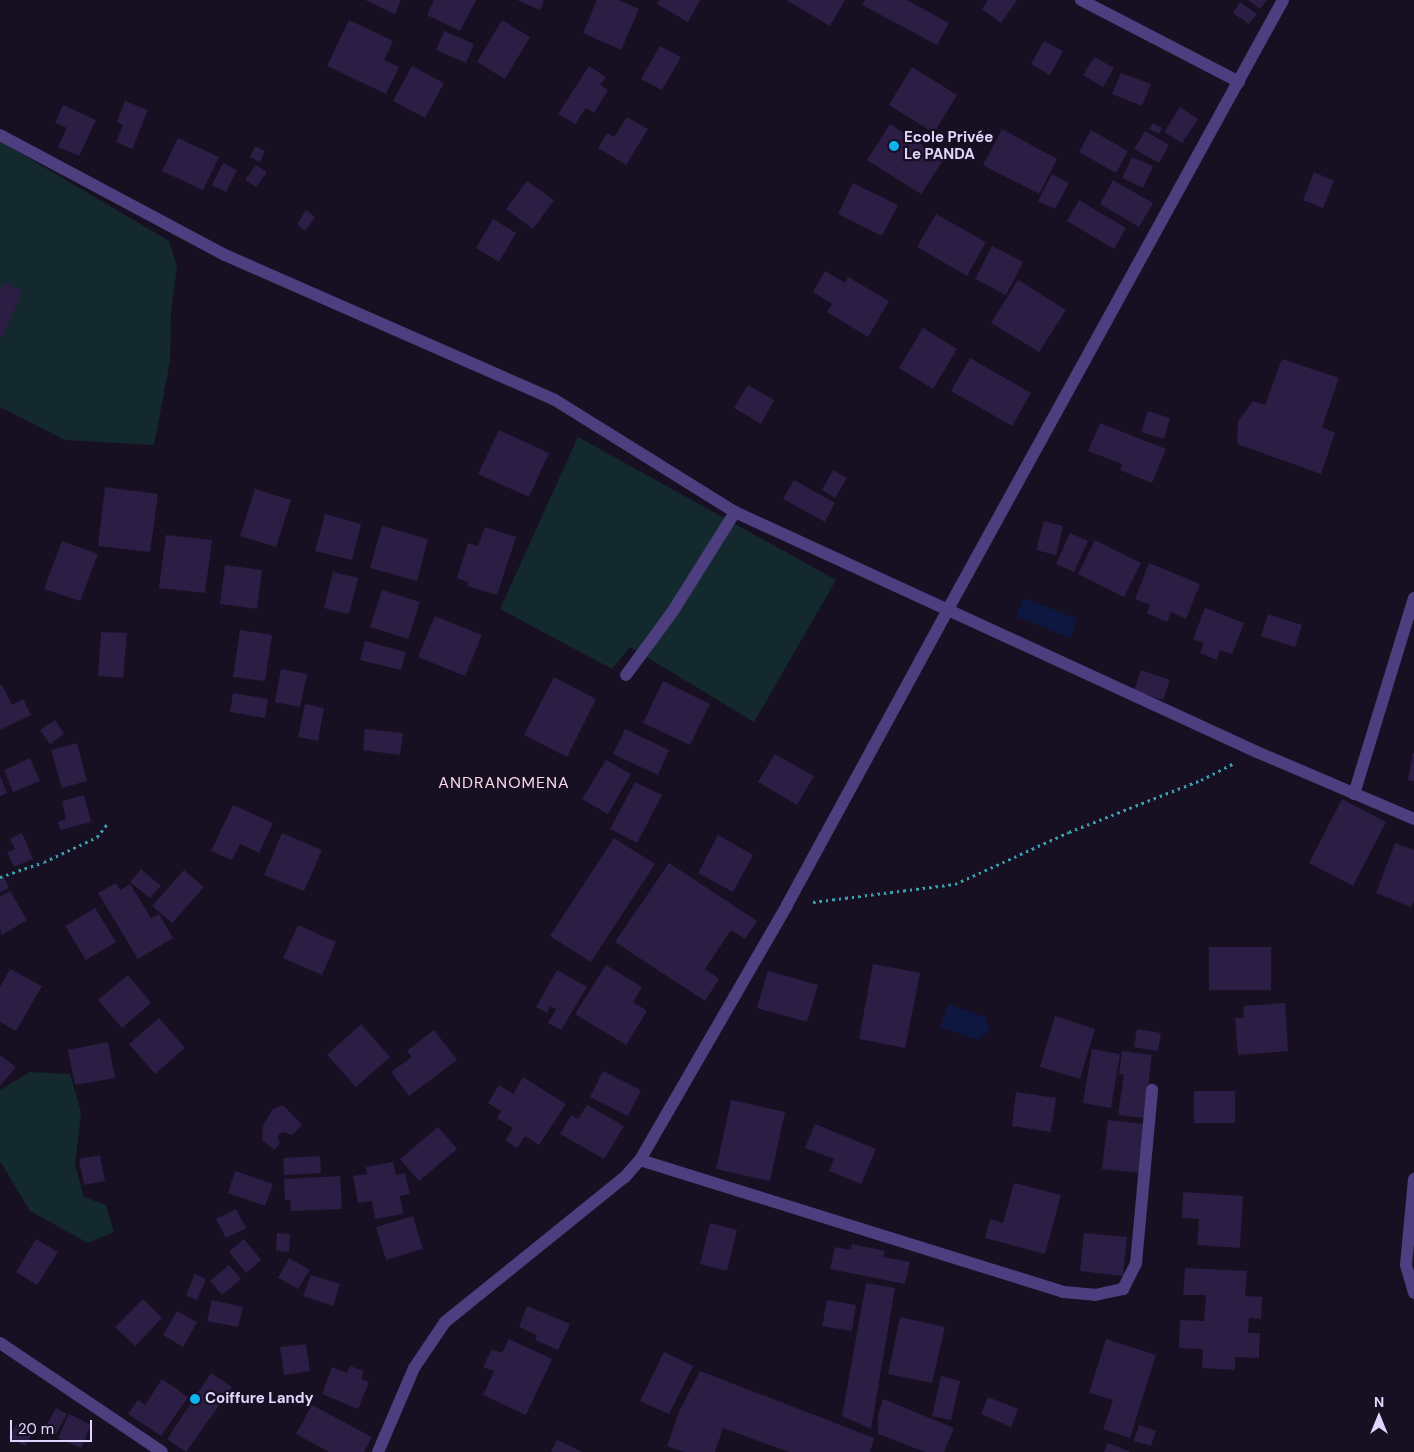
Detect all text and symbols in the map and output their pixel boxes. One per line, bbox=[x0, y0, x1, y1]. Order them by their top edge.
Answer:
place label: Ecole Privée Le PANDA bbox=[904, 128, 993, 163]
marker: Ecole Privée Le PANDA bbox=[888, 140, 900, 152]
district label: ANDRANOMENA bbox=[437, 773, 571, 793]
place label: Coiffure Landy bbox=[205, 1390, 314, 1408]
north arrow bbox=[1354, 1392, 1404, 1442]
marker: Coiffure Landy bbox=[189, 1393, 201, 1405]
text: N bbox=[1374, 1393, 1384, 1411]
scale bar bbox=[12, 1410, 95, 1442]
text: 20 m bbox=[18, 1419, 54, 1439]

